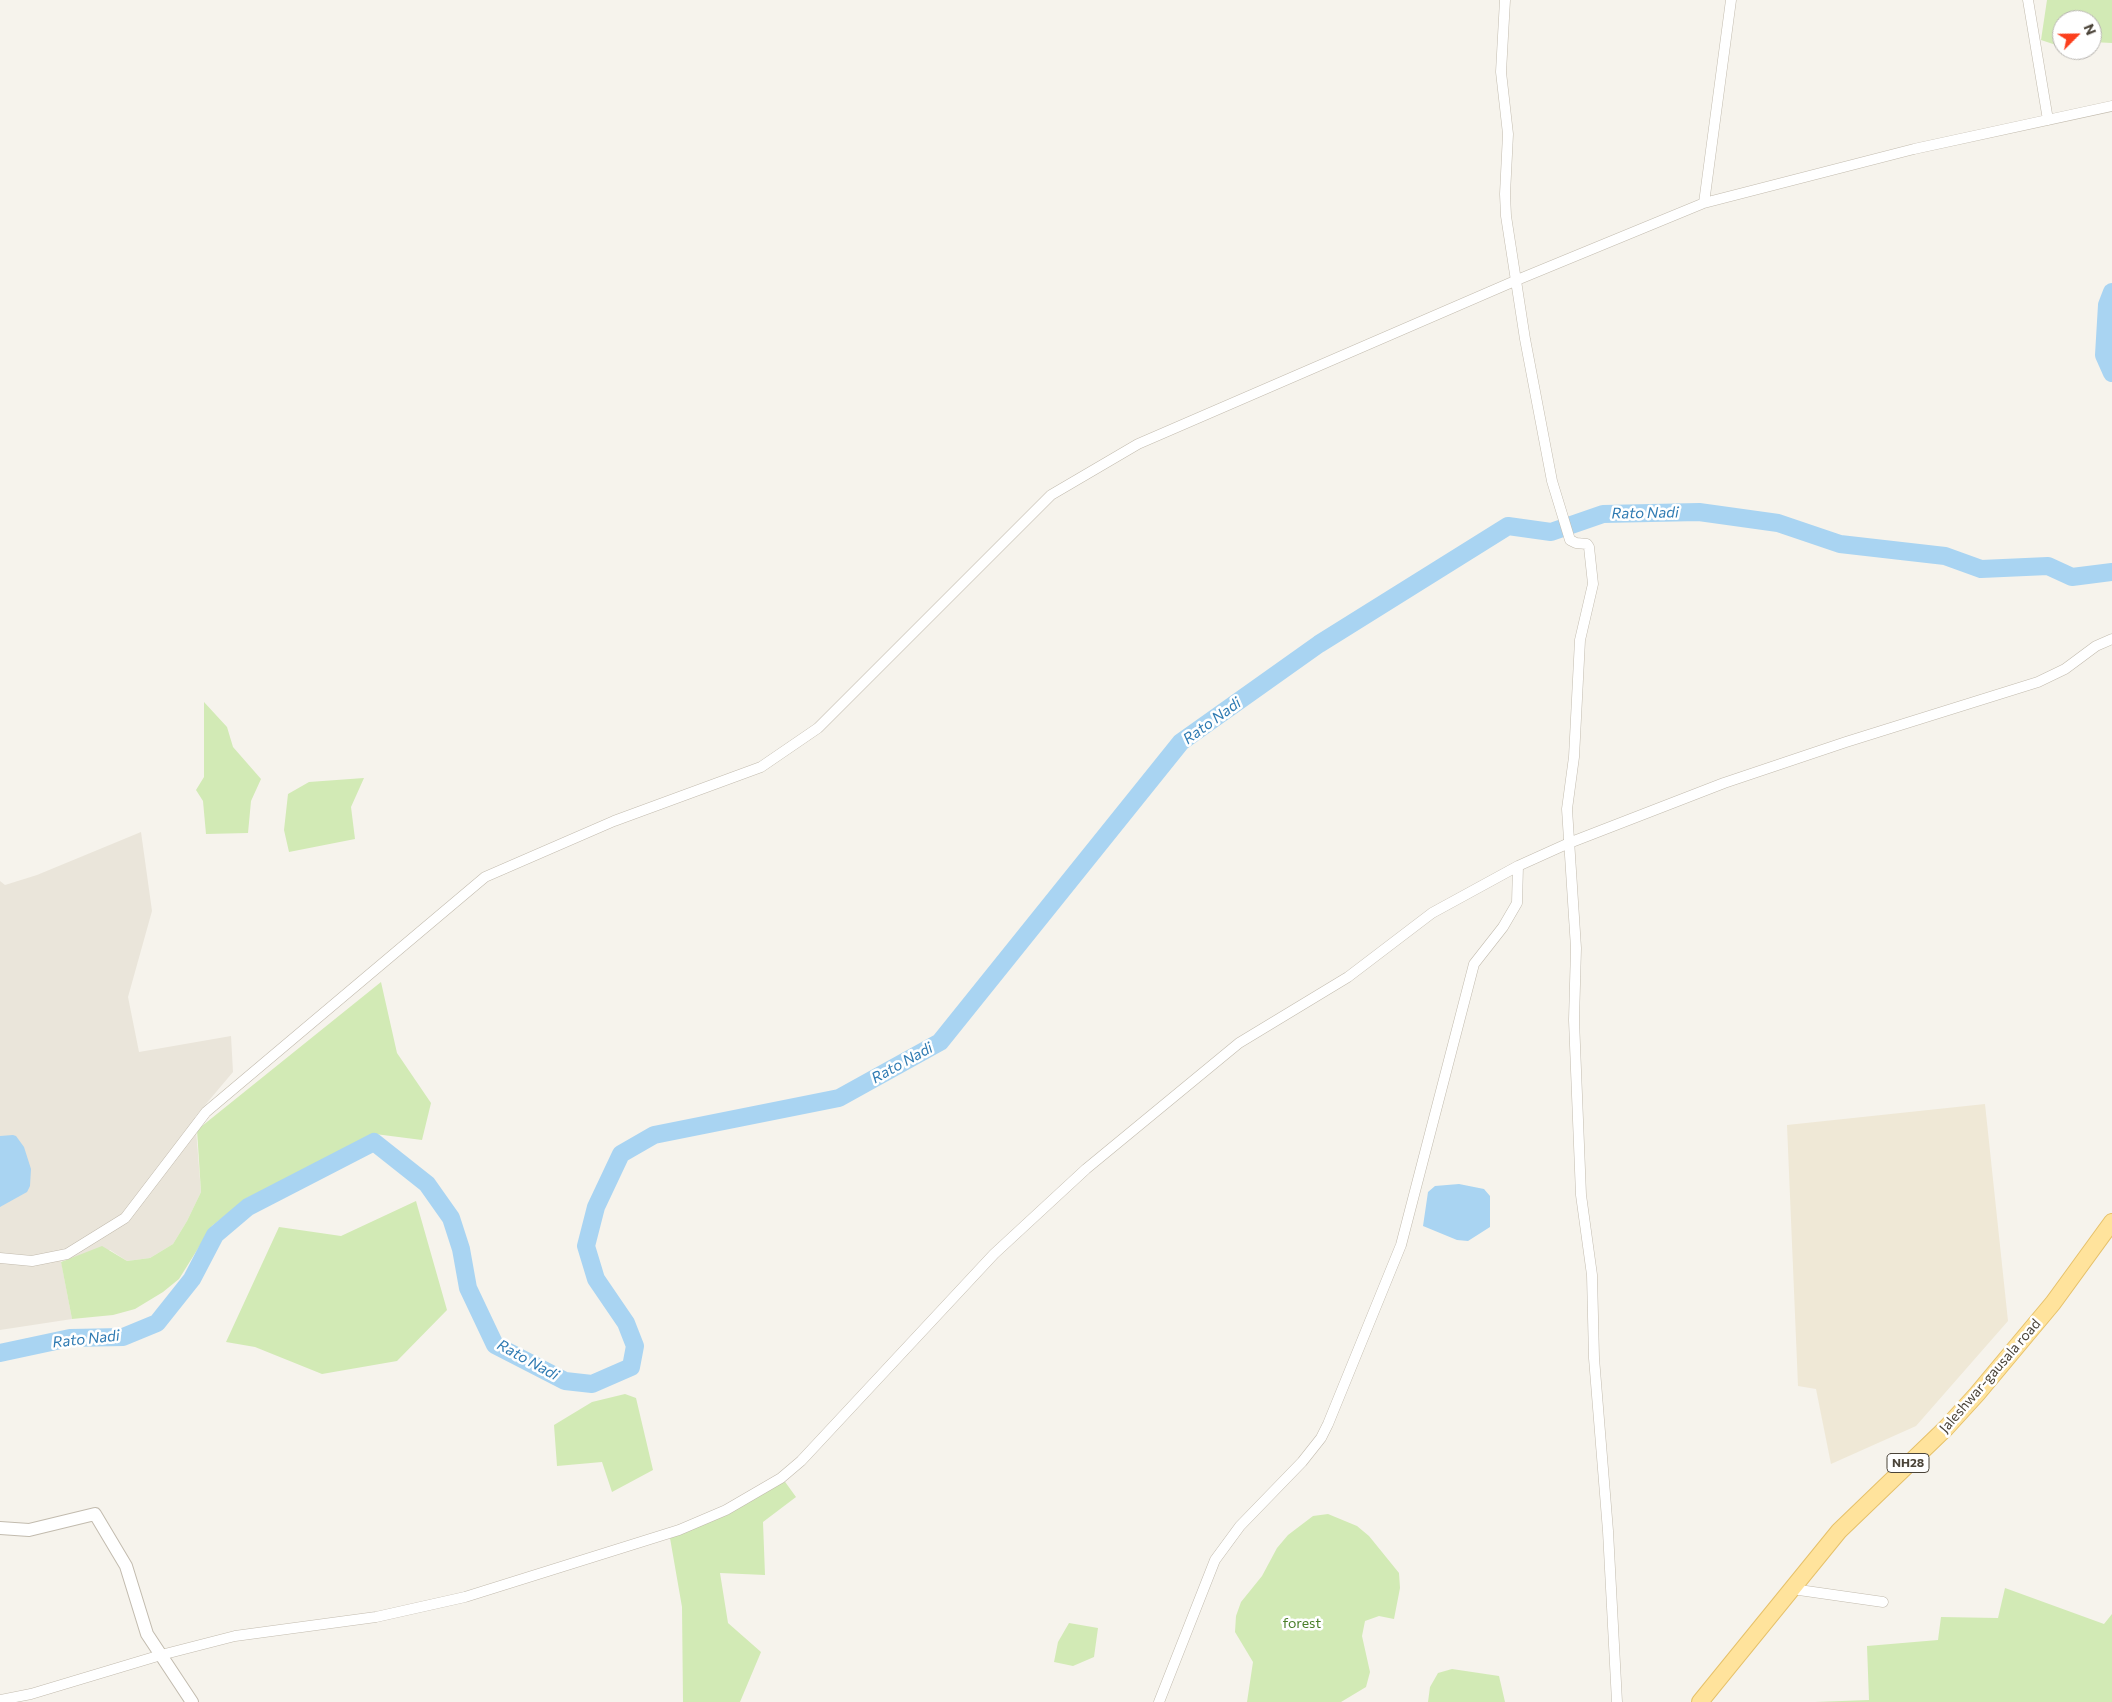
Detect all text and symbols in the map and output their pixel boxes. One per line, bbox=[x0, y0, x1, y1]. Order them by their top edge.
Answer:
north arrow bbox=[2052, 10, 2102, 60]
text: N bbox=[2080, 21, 2100, 37]
water label: Rato Nadi bbox=[1611, 503, 1679, 523]
water label: Rato Nadi bbox=[1179, 694, 1245, 748]
water label: Rato Nadi bbox=[868, 1039, 936, 1087]
street label: Jaleshwar-gausala road bbox=[1936, 1316, 2044, 1436]
water label: Rato Nadi bbox=[52, 1327, 120, 1351]
water label: Rato Nadi bbox=[494, 1336, 562, 1384]
road number: NH28 bbox=[1887, 1454, 1929, 1472]
park label: forest bbox=[1283, 1615, 1321, 1631]

